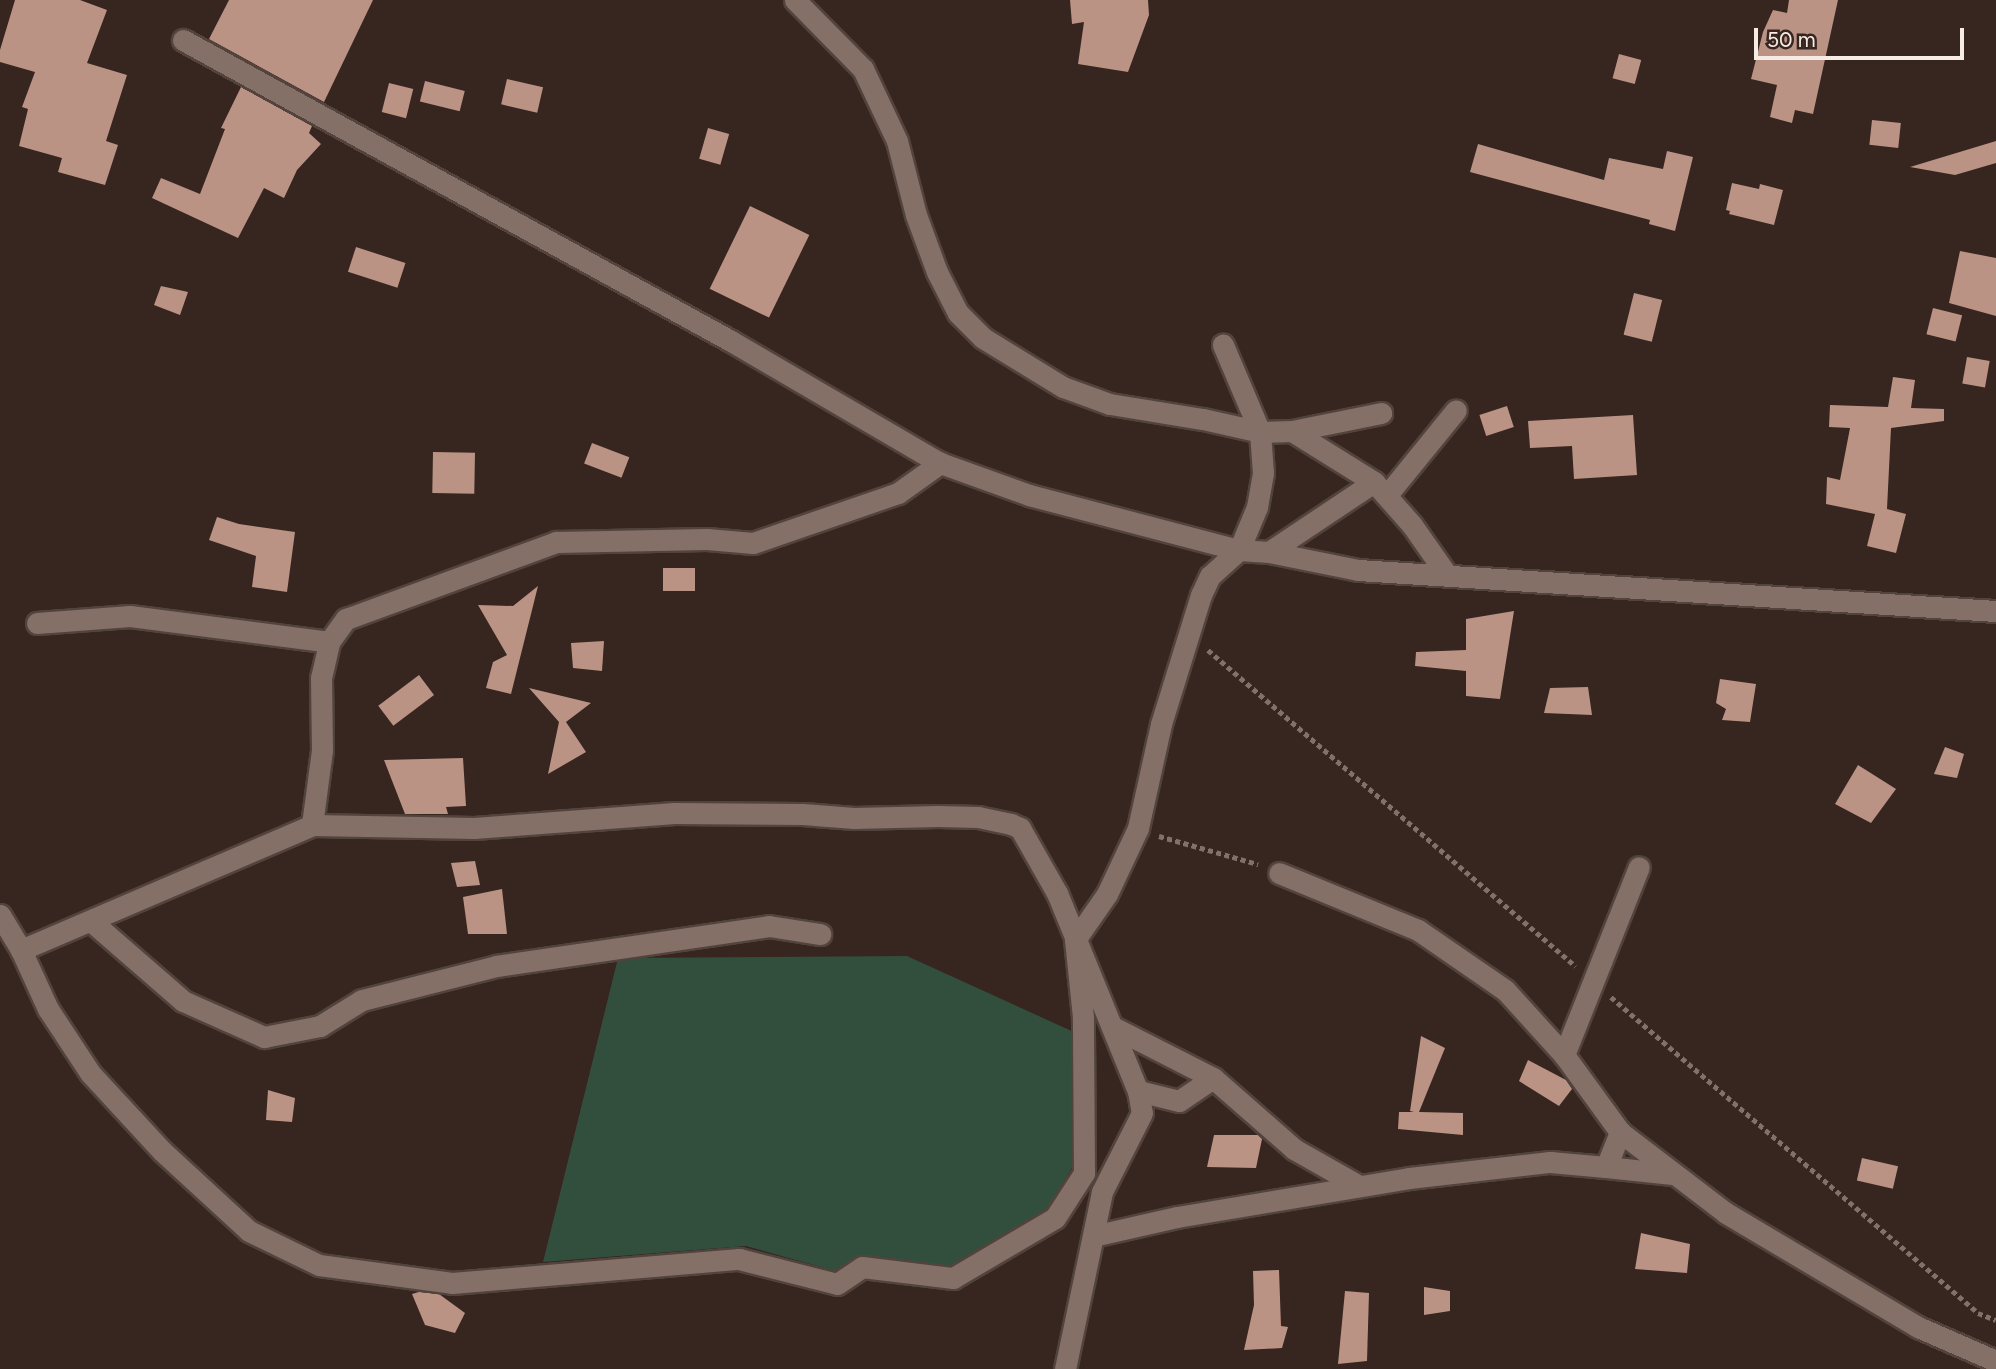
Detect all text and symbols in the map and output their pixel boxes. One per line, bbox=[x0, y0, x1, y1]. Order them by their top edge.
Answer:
scale bar bbox=[1758, 14, 1968, 58]
text: 50 m bbox=[1767, 27, 1816, 52]

